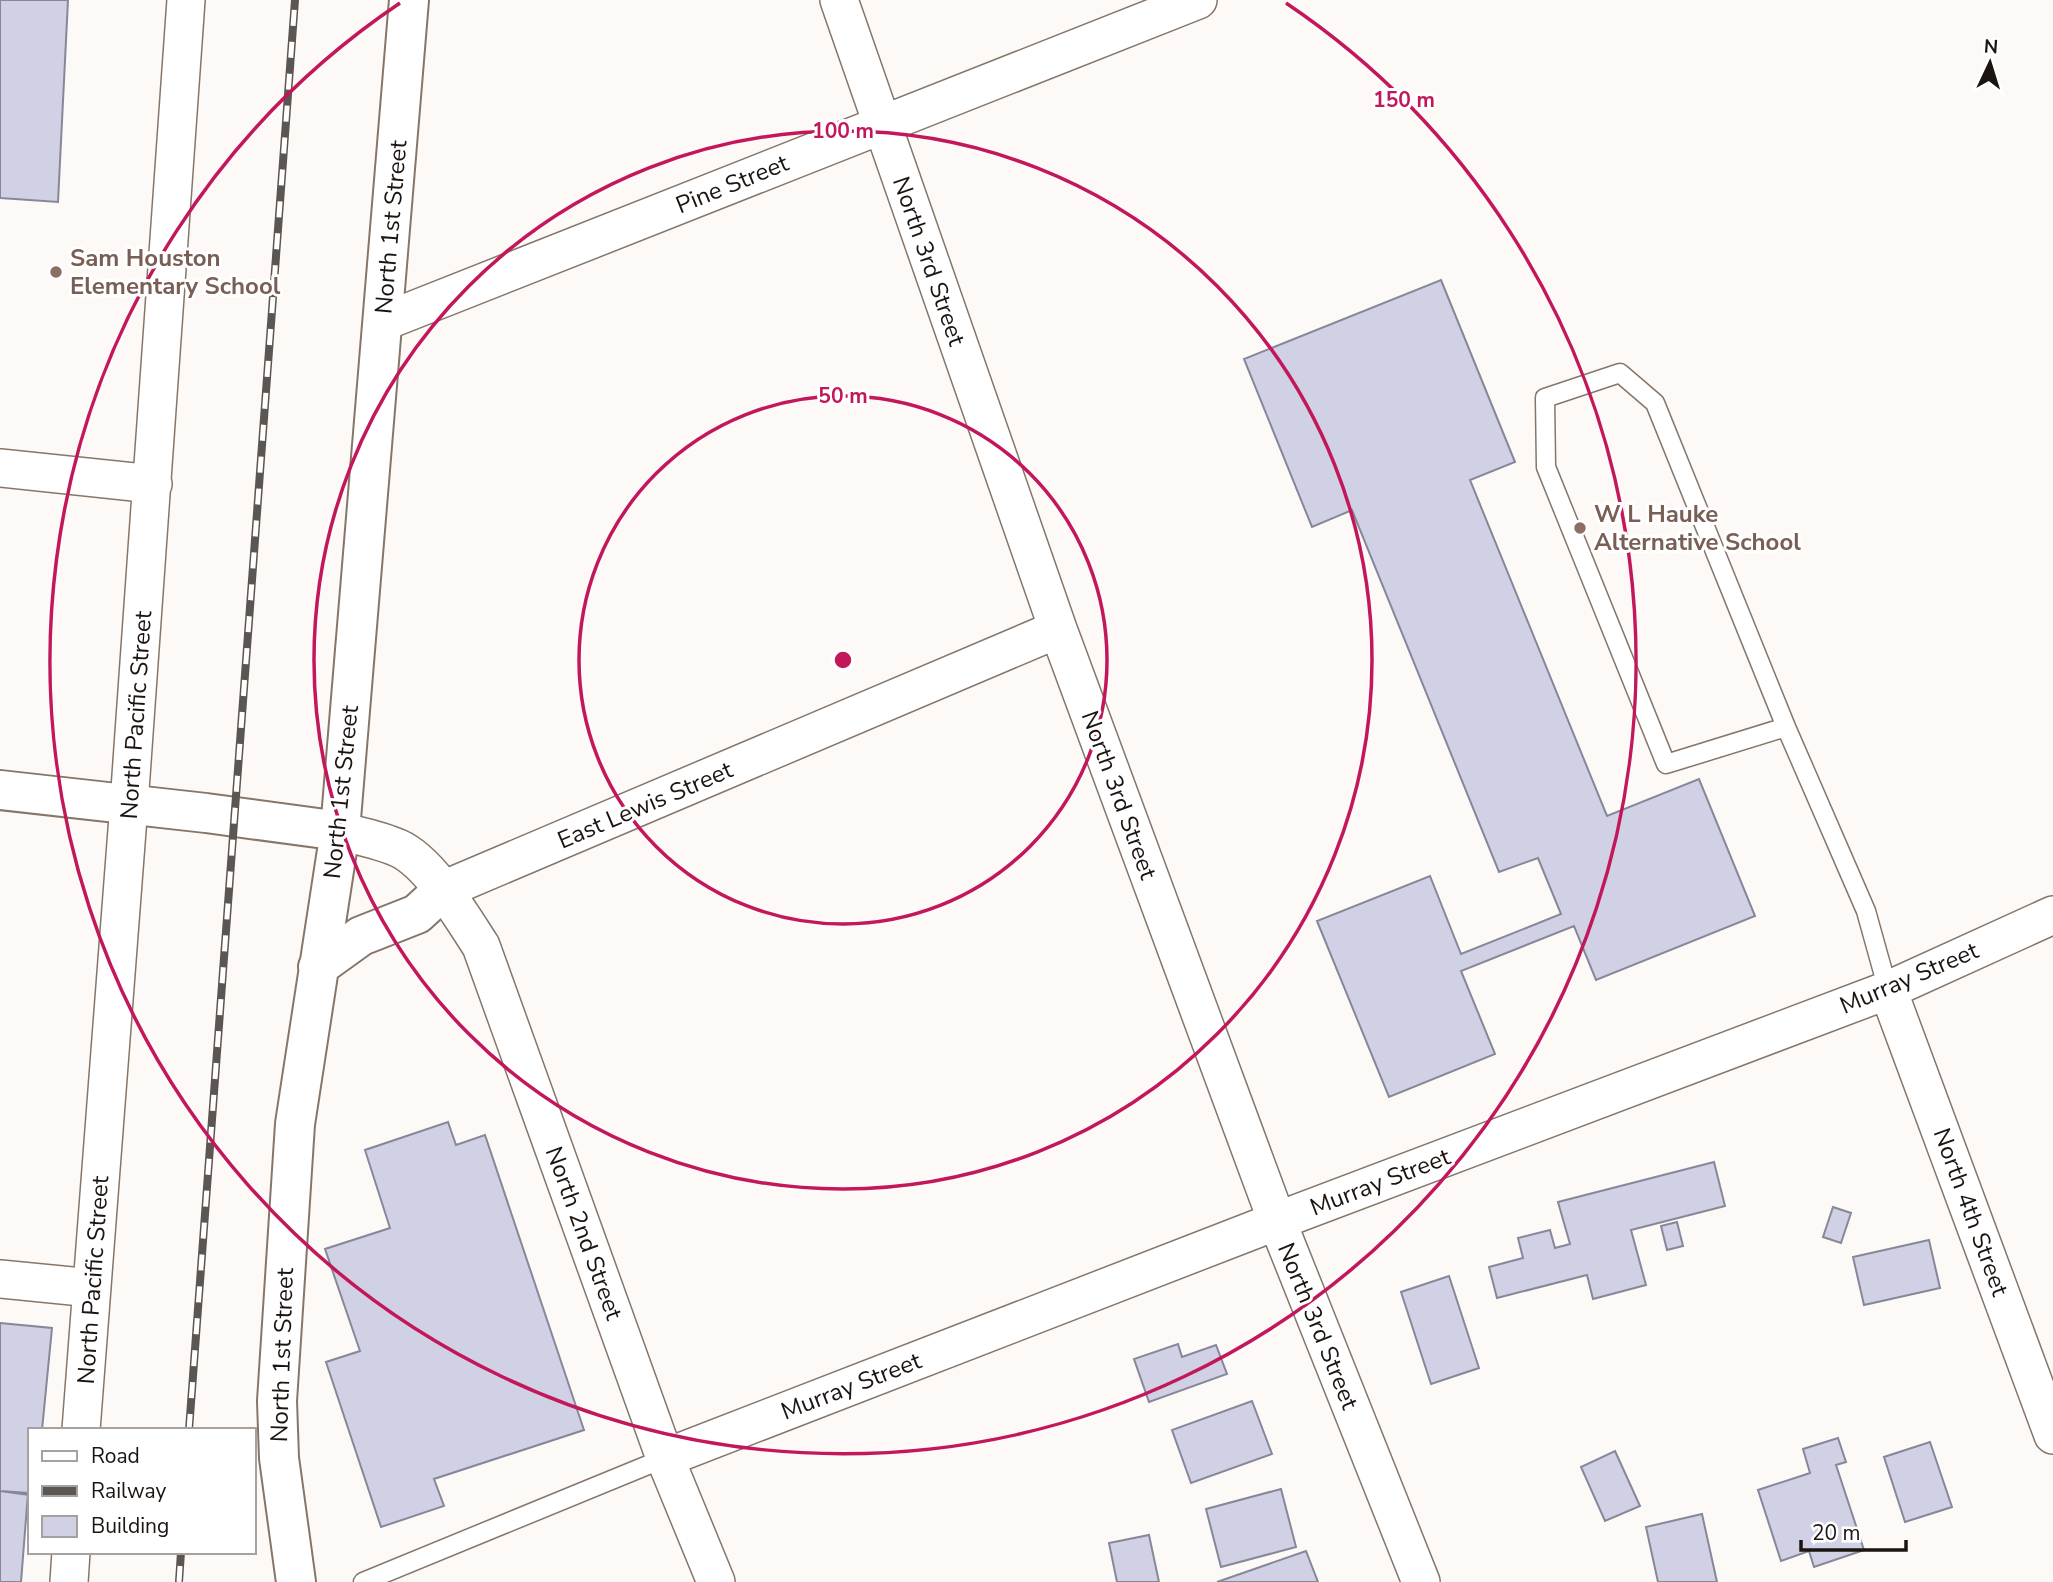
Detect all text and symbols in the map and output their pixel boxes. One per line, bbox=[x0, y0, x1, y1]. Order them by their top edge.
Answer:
north arrow bbox=[1955, 28, 2025, 98]
text: N bbox=[1983, 34, 1999, 61]
text: 150 m bbox=[1373, 86, 1435, 114]
text: 100 m bbox=[812, 117, 874, 145]
street label: North 1st Street bbox=[367, 138, 415, 315]
street label: Pine Street bbox=[671, 147, 794, 221]
street label: North 3rd Street bbox=[885, 172, 973, 350]
place label: Sam Houston Elementary School bbox=[70, 242, 281, 302]
marker: Sam Houston Elementary School bbox=[48, 264, 64, 280]
text: 50 m bbox=[818, 382, 868, 410]
place label: W L Hauke Alternative School bbox=[1594, 498, 1801, 558]
marker: W L Hauke Alternative School bbox=[1572, 520, 1588, 536]
street label: North Pacific Street bbox=[113, 609, 159, 820]
centre of rings bbox=[831, 648, 855, 672]
street label: North 1st Street bbox=[316, 703, 366, 880]
street label: North 3rd Street bbox=[1074, 706, 1165, 884]
street label: East Lewis Street bbox=[553, 754, 738, 856]
street label: Murray Street bbox=[1835, 934, 1984, 1022]
street label: North 4th Street bbox=[1926, 1124, 2016, 1301]
street label: Murray Street bbox=[1305, 1140, 1455, 1223]
street label: North 2nd Street bbox=[538, 1142, 630, 1325]
street label: North Pacific Street bbox=[70, 1174, 116, 1385]
street label: North 3rd Street bbox=[1270, 1238, 1366, 1415]
street label: North 1st Street bbox=[263, 1267, 301, 1443]
street label: Murray Street bbox=[776, 1344, 926, 1427]
legend bbox=[28, 1428, 256, 1554]
text: Road bbox=[91, 1442, 140, 1470]
text: Railway bbox=[91, 1477, 166, 1505]
scale bar bbox=[1801, 1508, 1906, 1552]
text: Building bbox=[91, 1512, 169, 1540]
text: 20 m bbox=[1812, 1519, 1861, 1547]

